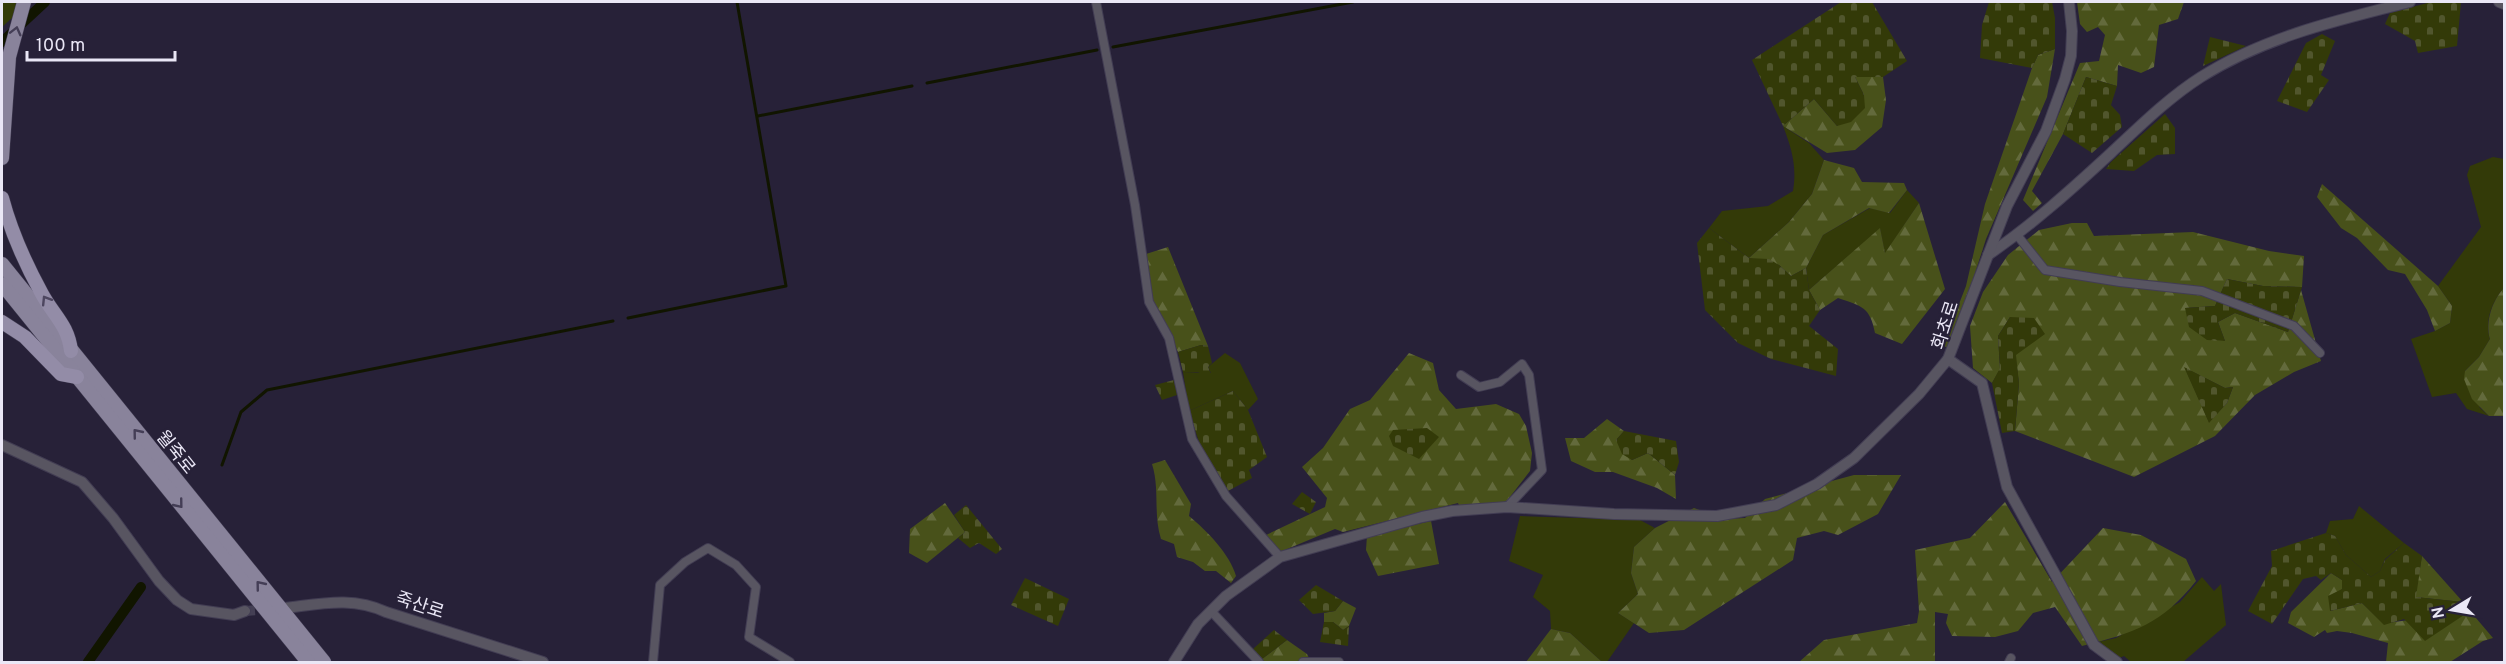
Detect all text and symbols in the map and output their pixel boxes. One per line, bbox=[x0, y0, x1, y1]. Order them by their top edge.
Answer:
scale bar bbox=[27, 24, 176, 62]
one-way arrow bbox=[8, 27, 21, 37]
text: 100 m bbox=[36, 35, 85, 58]
one-way arrow bbox=[42, 296, 53, 307]
street label: 화초로 bbox=[1928, 298, 1965, 353]
street label: 월죽로 bbox=[150, 426, 199, 479]
one-way arrow bbox=[134, 429, 145, 440]
one-way arrow bbox=[172, 497, 183, 508]
north arrow bbox=[2422, 580, 2482, 640]
one-way arrow bbox=[257, 581, 268, 592]
street label: 죽산로 bbox=[392, 588, 447, 625]
text: N bbox=[2428, 605, 2450, 620]

